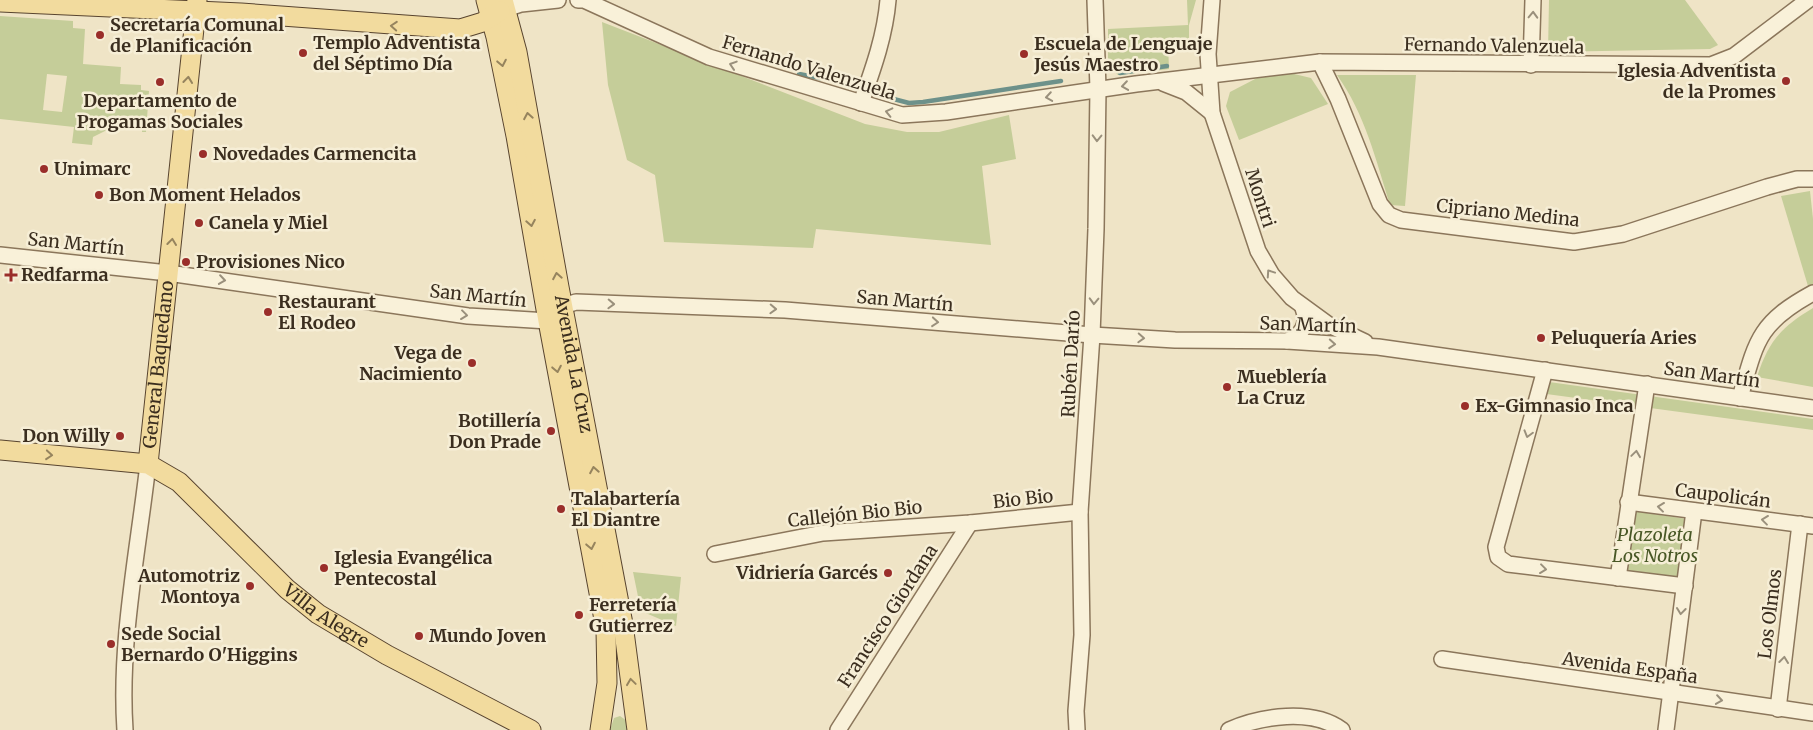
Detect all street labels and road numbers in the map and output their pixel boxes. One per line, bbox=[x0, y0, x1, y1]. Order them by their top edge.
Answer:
street label: Fernando Valenzuela bbox=[720, 30, 899, 105]
street label: Fernando Valenzuela bbox=[1404, 32, 1585, 59]
street label: Montri bbox=[1240, 165, 1281, 231]
street label: Cipriano Medina bbox=[1435, 194, 1581, 232]
street label: San Martín bbox=[26, 227, 126, 260]
street label: General Baquedano bbox=[138, 279, 178, 450]
street label: San Martín bbox=[428, 279, 528, 312]
street label: San Martín bbox=[856, 285, 955, 316]
street label: Avenida La Cruz bbox=[550, 292, 599, 435]
street label: Rubén Darío bbox=[1056, 310, 1085, 418]
street label: San Martín bbox=[1259, 311, 1357, 338]
street label: San Martín bbox=[1662, 356, 1762, 393]
street label: Caupolicán bbox=[1674, 478, 1772, 513]
street label: Bio Bio bbox=[992, 484, 1054, 513]
street label: Callejón Bio Bio bbox=[787, 495, 923, 532]
street label: Francisco Giordana bbox=[833, 539, 943, 692]
street label: Los Olmos bbox=[1753, 567, 1786, 660]
street label: Villa Alegre bbox=[278, 578, 373, 653]
street label: Avenida España bbox=[1560, 646, 1700, 688]

